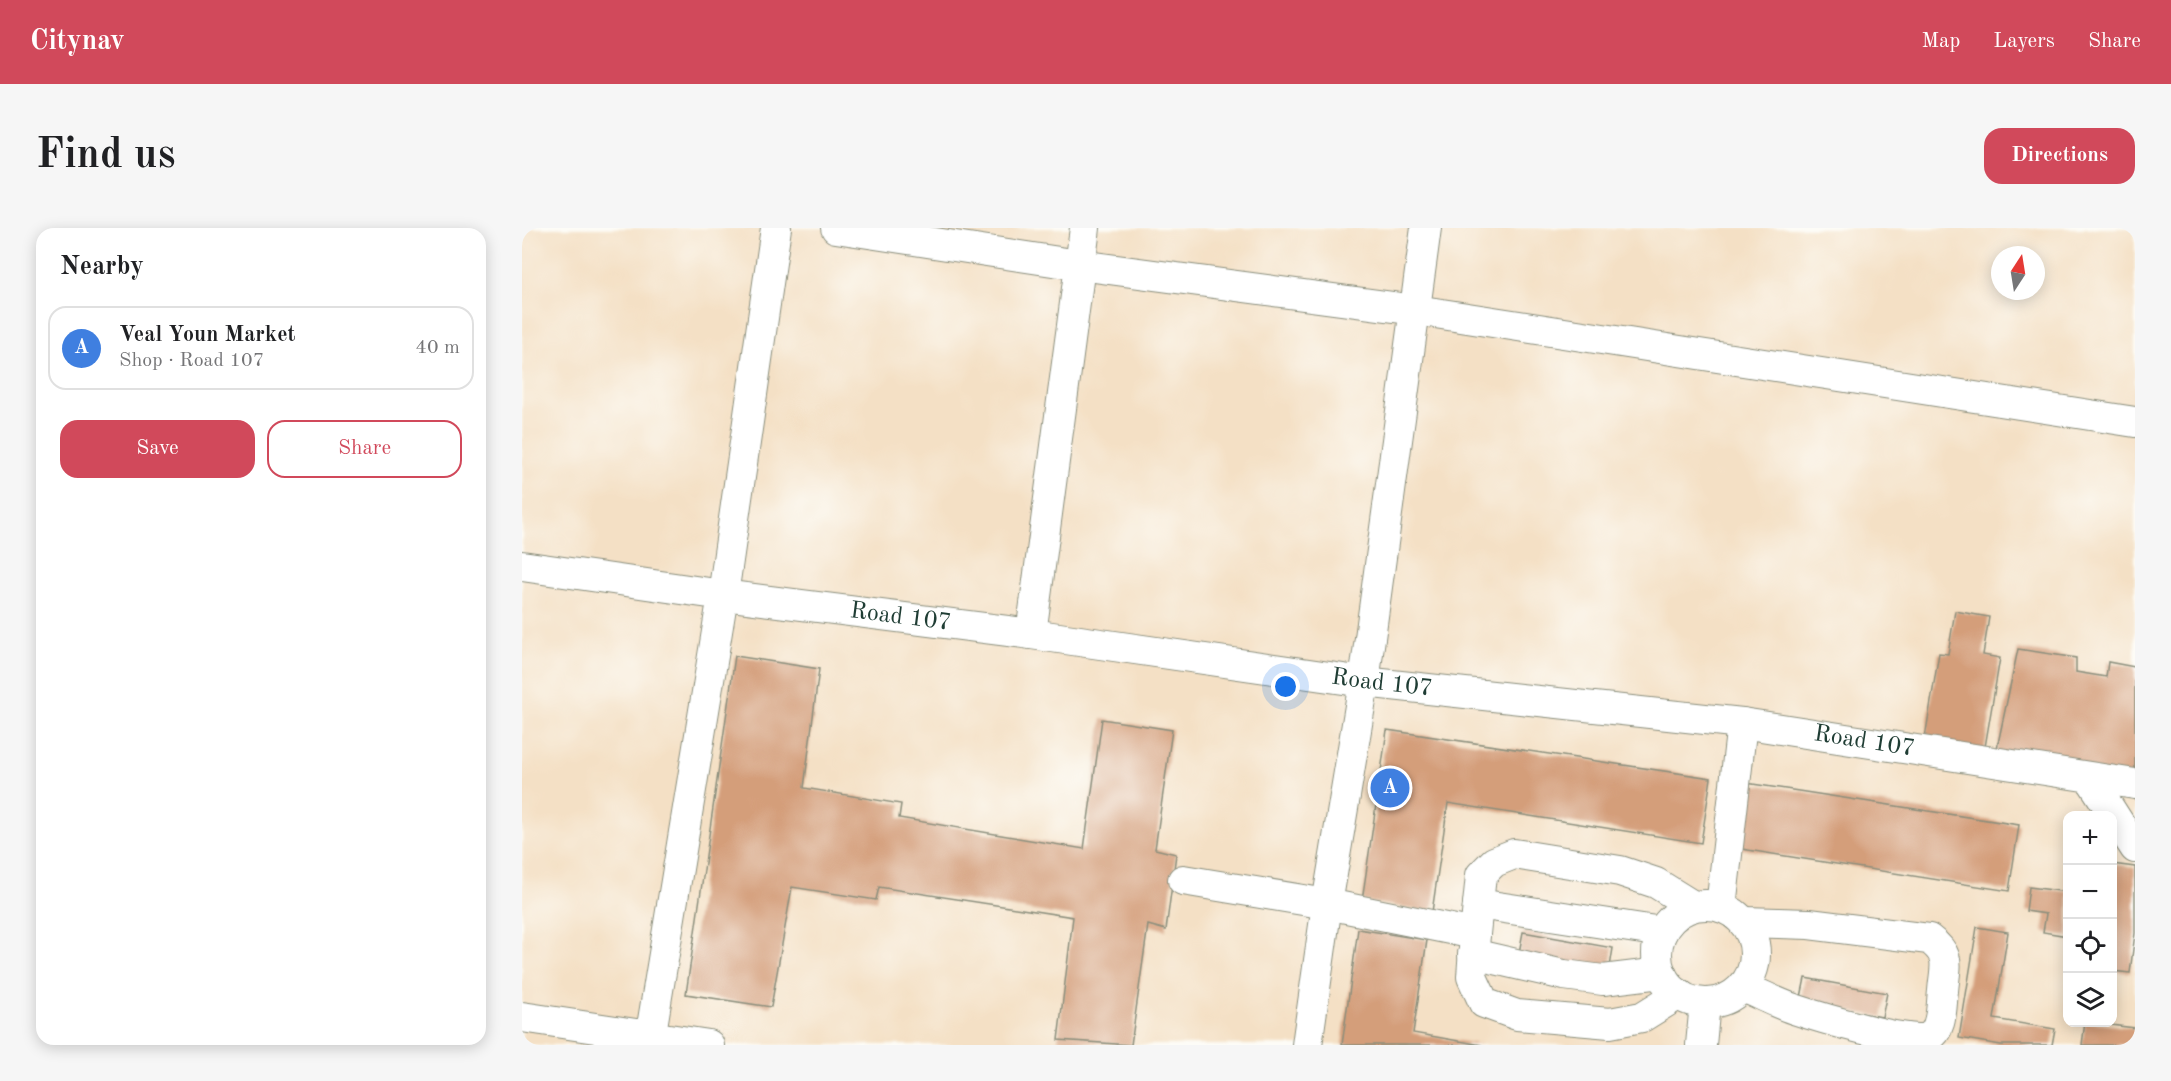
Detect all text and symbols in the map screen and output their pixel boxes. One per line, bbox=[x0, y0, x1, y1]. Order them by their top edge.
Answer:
text: Citynav bbox=[30, 28, 125, 56]
text: Map bbox=[1921, 31, 1960, 52]
text: Layers bbox=[1993, 31, 2055, 52]
text: Share bbox=[2088, 31, 2141, 52]
button: Directions bbox=[1984, 128, 2135, 184]
text: Find us bbox=[36, 135, 175, 177]
north arrow bbox=[1991, 246, 2045, 300]
text: Nearby bbox=[60, 254, 144, 280]
text: Veal Youn Market bbox=[119, 324, 296, 346]
text: A bbox=[74, 338, 89, 358]
text: 40 m bbox=[415, 338, 460, 358]
text: Shop · Road 107 bbox=[119, 351, 264, 371]
button: Save bbox=[60, 420, 255, 478]
button: Share bbox=[267, 420, 462, 478]
street label: Road 107 bbox=[848, 599, 953, 636]
street label: Road 107 bbox=[1330, 665, 1434, 701]
your location bbox=[1271, 672, 1300, 701]
street label: Road 107 bbox=[1812, 722, 1917, 762]
pin: A bbox=[1370, 766, 1410, 810]
map controls bbox=[2063, 811, 2117, 1027]
button: + bbox=[2063, 811, 2117, 865]
button: − bbox=[2063, 865, 2117, 919]
button: locate bbox=[2063, 919, 2117, 973]
button: layers bbox=[2063, 973, 2117, 1027]

